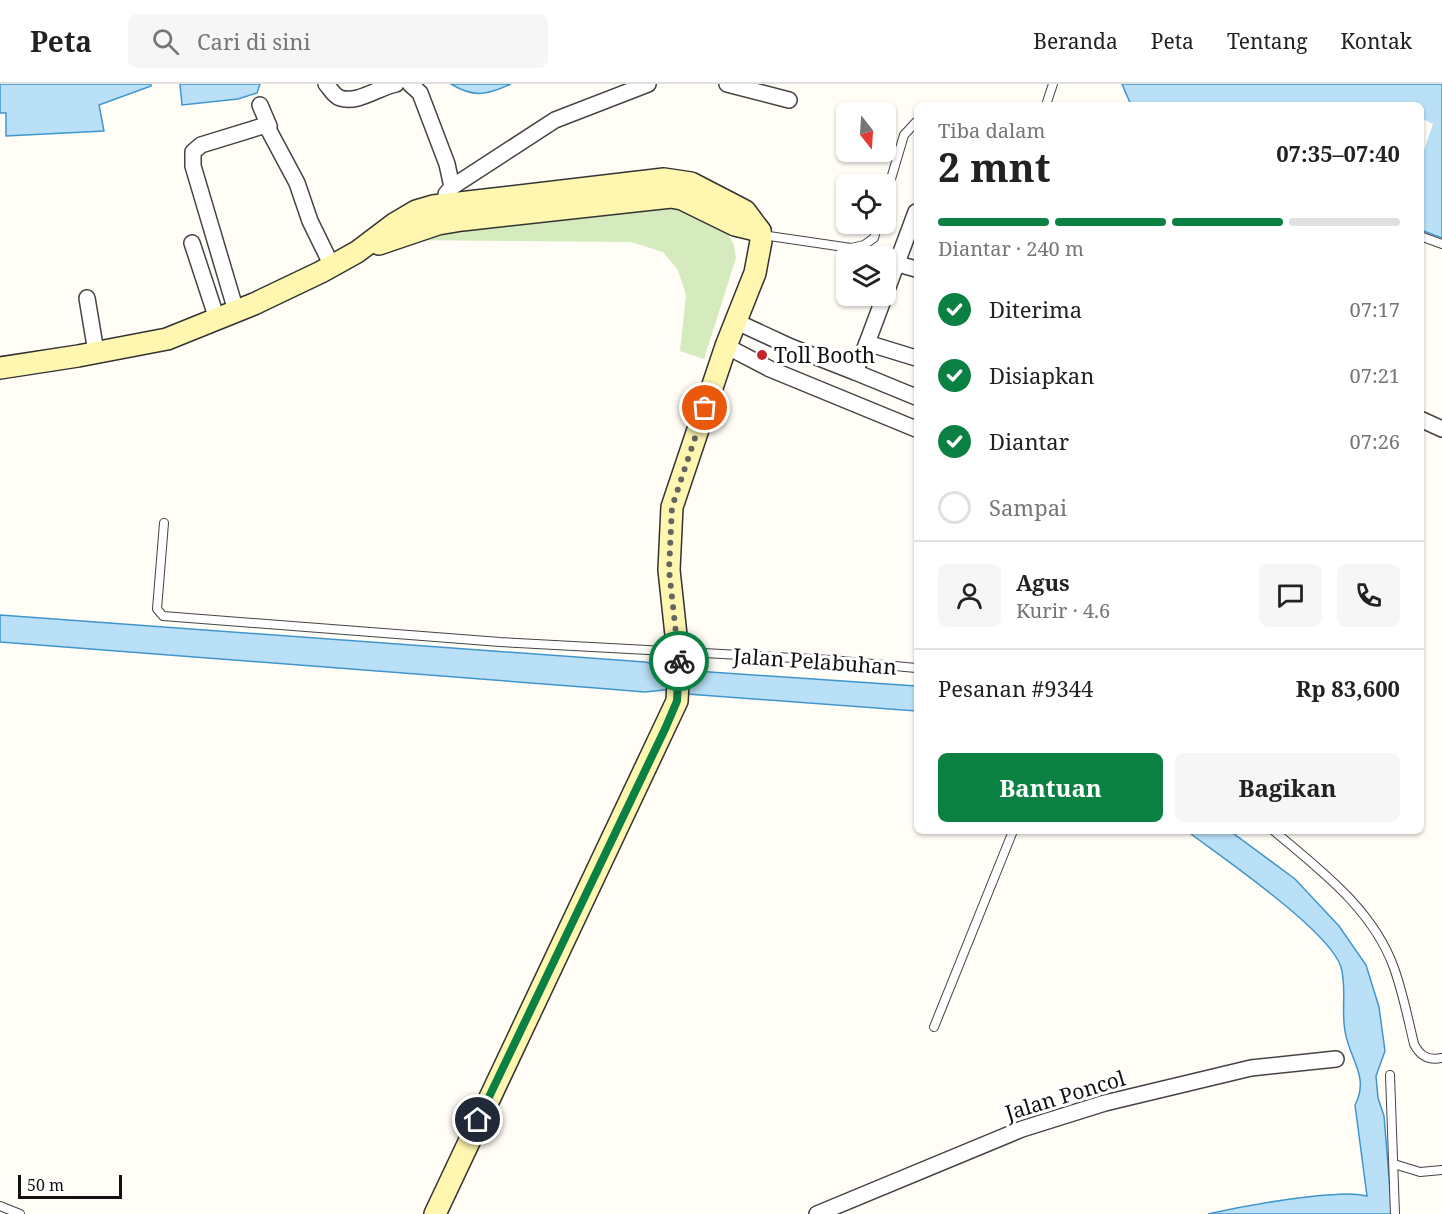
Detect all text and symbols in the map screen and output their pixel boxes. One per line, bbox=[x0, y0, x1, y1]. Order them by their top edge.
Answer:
search box bbox=[128, 14, 548, 68]
text: Peta bbox=[30, 22, 92, 60]
icon: search bbox=[149, 25, 182, 58]
text: Cari di sini bbox=[197, 26, 311, 56]
text: Beranda bbox=[1033, 27, 1118, 55]
text: Peta bbox=[1151, 27, 1194, 55]
text: Tentang bbox=[1227, 27, 1308, 55]
text: Kontak bbox=[1341, 27, 1412, 55]
north arrow bbox=[836, 102, 896, 162]
map controls bbox=[836, 102, 896, 306]
text: Tiba dalam bbox=[938, 117, 1045, 144]
text: 07:35–07:40 bbox=[1276, 138, 1400, 168]
text: 2 mnt bbox=[938, 140, 1050, 193]
button: locate bbox=[836, 174, 896, 234]
text: Diantar · 240 m bbox=[938, 235, 1084, 262]
button: layers bbox=[836, 246, 896, 306]
icon: check bbox=[938, 293, 971, 326]
text: Diterima bbox=[989, 294, 1082, 324]
text: 07:17 bbox=[1350, 296, 1400, 323]
place label: Toll Booth bbox=[774, 341, 875, 369]
marker: Toll Booth bbox=[755, 348, 769, 362]
icon: check bbox=[938, 359, 971, 392]
text: Disiapkan bbox=[989, 360, 1094, 390]
text: 07:21 bbox=[1350, 362, 1400, 389]
pin bbox=[679, 382, 730, 433]
icon: bag bbox=[688, 391, 721, 424]
icon: check bbox=[938, 425, 971, 458]
text: Diantar bbox=[989, 426, 1069, 456]
text: 07:26 bbox=[1350, 428, 1400, 455]
text: Sampai bbox=[989, 492, 1067, 522]
button: person bbox=[938, 564, 1001, 627]
button: chat bbox=[1259, 564, 1322, 627]
button: phone bbox=[1337, 564, 1400, 627]
text: Agus bbox=[1016, 567, 1070, 597]
text: Kurir · 4.6 bbox=[1016, 597, 1110, 624]
courier bbox=[649, 631, 709, 691]
street label: Jalan Pelabuhan bbox=[731, 641, 898, 681]
icon: bike bbox=[663, 645, 696, 678]
text: Pesanan #9344 bbox=[938, 673, 1093, 703]
text: Rp 83,600 bbox=[1296, 673, 1400, 703]
button: Bantuan bbox=[938, 753, 1163, 822]
button: Bagikan bbox=[1175, 753, 1400, 822]
street label: Jalan Poncol bbox=[1001, 1063, 1129, 1127]
pin bbox=[452, 1094, 503, 1145]
icon: home bbox=[461, 1103, 494, 1136]
scale bar bbox=[18, 1172, 122, 1200]
text: 50 m bbox=[27, 1174, 64, 1196]

